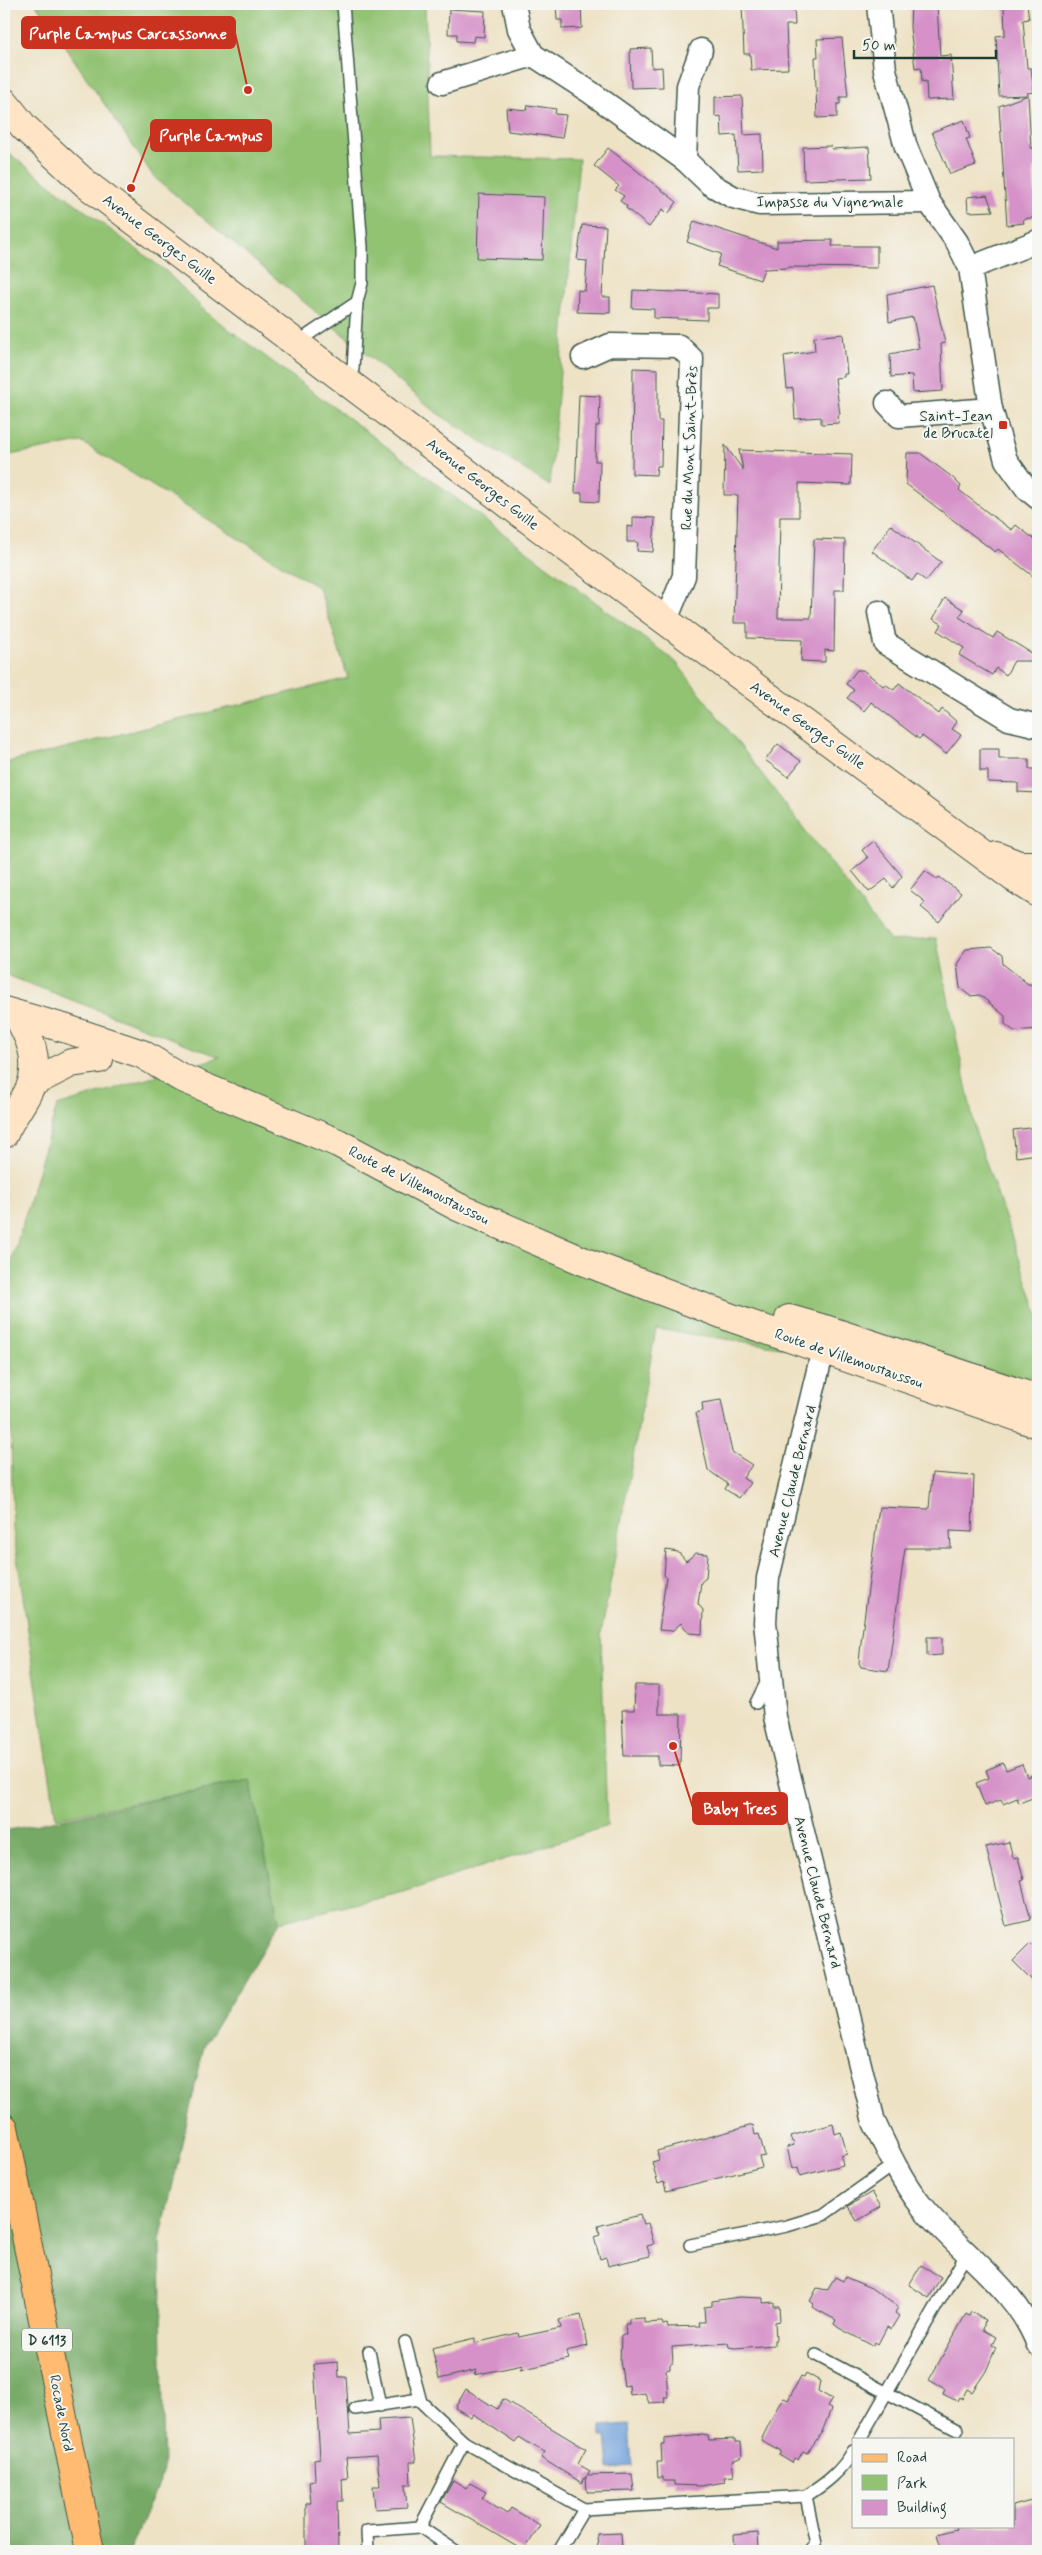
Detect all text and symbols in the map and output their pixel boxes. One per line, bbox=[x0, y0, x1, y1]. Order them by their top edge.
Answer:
callout: Purple Campus Carcassonne bbox=[22, 17, 235, 48]
text: Purple Campus Carcassonne bbox=[29, 24, 227, 45]
scale bar bbox=[854, 28, 997, 60]
text: 50 m bbox=[862, 36, 896, 56]
callout: Purple Campus bbox=[151, 120, 271, 151]
text: Purple Campus bbox=[159, 126, 263, 147]
street label: Avenue Georges Guille bbox=[98, 190, 221, 290]
street label: Impasse du Vignemale bbox=[757, 193, 904, 213]
street label: Rue du Mont Saint-Brès bbox=[677, 365, 703, 531]
place label: Saint-Jean de Brucatel bbox=[920, 407, 993, 444]
marker: Saint-Jean de Brucatel bbox=[997, 419, 1009, 431]
street label: Avenue Georges Guille bbox=[421, 434, 543, 536]
street label: Avenue Georges Guille bbox=[745, 677, 869, 775]
street label: Route de Villemoustaussou bbox=[345, 1142, 493, 1230]
street label: Route de Villemoustaussou bbox=[772, 1324, 926, 1394]
street label: Avenue Claude Bernard bbox=[764, 1403, 822, 1559]
callout: Baby Trees bbox=[693, 1793, 787, 1824]
text: Baby Trees bbox=[703, 1799, 778, 1820]
street label: Avenue Claude Bernard bbox=[788, 1814, 846, 1970]
road number: D 6113 bbox=[22, 2328, 72, 2352]
street label: Rocade Nord bbox=[44, 2373, 78, 2453]
legend bbox=[852, 2438, 1014, 2528]
text: Road bbox=[897, 2448, 927, 2468]
text: Park bbox=[897, 2474, 927, 2494]
text: Building bbox=[897, 2498, 947, 2519]

